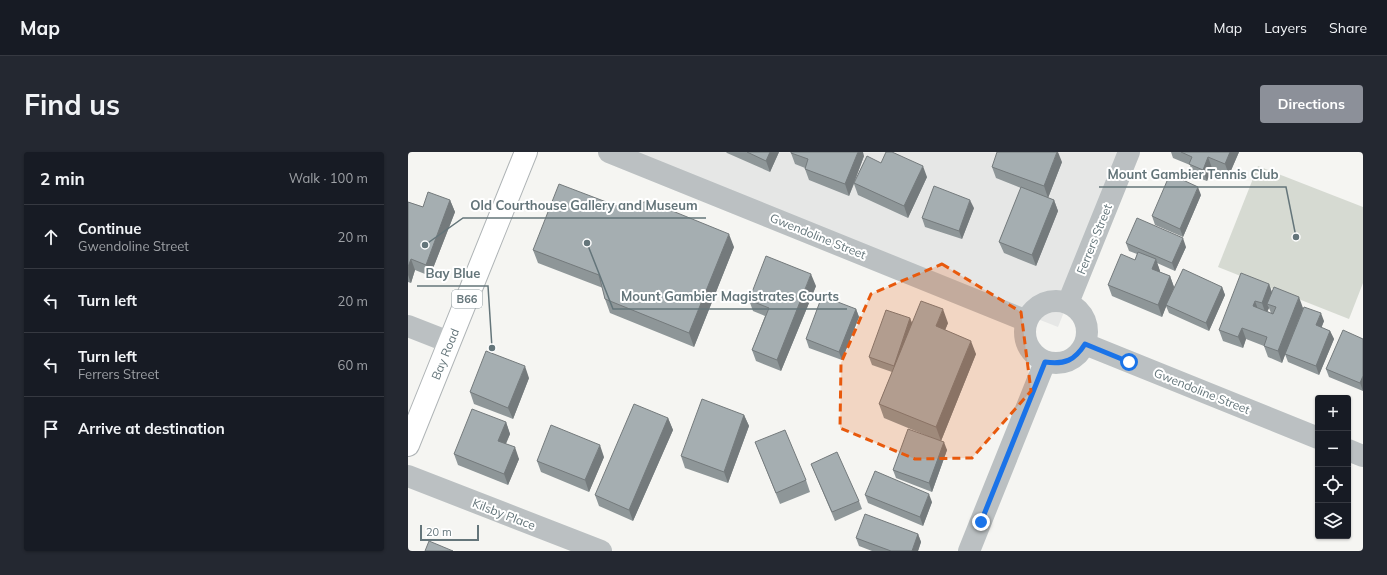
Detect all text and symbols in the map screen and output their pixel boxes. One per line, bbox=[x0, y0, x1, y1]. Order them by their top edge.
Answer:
text: Map bbox=[20, 16, 60, 40]
text: Map bbox=[1213, 19, 1242, 37]
text: Layers bbox=[1264, 19, 1307, 37]
text: Share bbox=[1329, 19, 1367, 37]
button: Directions bbox=[1260, 85, 1363, 123]
text: Find us bbox=[24, 87, 120, 122]
callout: Mount Gambier Tennis Club bbox=[1099, 162, 1286, 187]
text: Mount Gambier Tennis Club bbox=[1107, 166, 1279, 182]
text: 2 min bbox=[40, 168, 85, 189]
text: Walk · 100 m bbox=[289, 170, 368, 186]
callout: Old Courthouse Gallery and Museum bbox=[463, 193, 706, 218]
text: Old Courthouse Gallery and Museum bbox=[470, 197, 698, 214]
street label: Ferrers Street bbox=[1073, 202, 1115, 276]
street label: Gwendoline Street bbox=[768, 210, 868, 262]
text: Continue bbox=[78, 219, 141, 238]
icon: ahead bbox=[40, 226, 62, 248]
text: 20 m bbox=[338, 229, 368, 245]
text: Gwendoline Street bbox=[78, 238, 189, 254]
callout: Bay Blue bbox=[417, 261, 488, 286]
text: Bay Blue bbox=[426, 265, 480, 282]
callout: Mount Gambier Magistrates Courts bbox=[613, 284, 847, 309]
text: Mount Gambier Magistrates Courts bbox=[621, 288, 839, 304]
icon: left bbox=[40, 290, 62, 312]
road number: B66 bbox=[452, 290, 482, 308]
text: Turn left bbox=[78, 291, 137, 310]
text: 20 m bbox=[338, 293, 368, 309]
street label: Bay Road bbox=[428, 326, 462, 382]
text: Turn left bbox=[78, 347, 137, 366]
route start bbox=[1120, 353, 1138, 371]
icon: left bbox=[40, 354, 62, 376]
text: 60 m bbox=[338, 357, 368, 373]
street label: Gwendoline Street bbox=[1152, 365, 1252, 417]
text: Ferrers Street bbox=[78, 366, 159, 382]
map controls bbox=[1315, 395, 1351, 539]
button: + bbox=[1315, 395, 1351, 431]
icon: arrive bbox=[40, 418, 62, 440]
text: Arrive at destination bbox=[78, 419, 225, 438]
button: − bbox=[1315, 431, 1351, 467]
button: locate bbox=[1315, 467, 1351, 503]
street label: Kilsby Place bbox=[470, 495, 538, 533]
button: layers bbox=[1315, 503, 1351, 539]
route end bbox=[972, 513, 990, 531]
scale bar bbox=[420, 523, 479, 542]
text: 20 m bbox=[426, 525, 452, 539]

